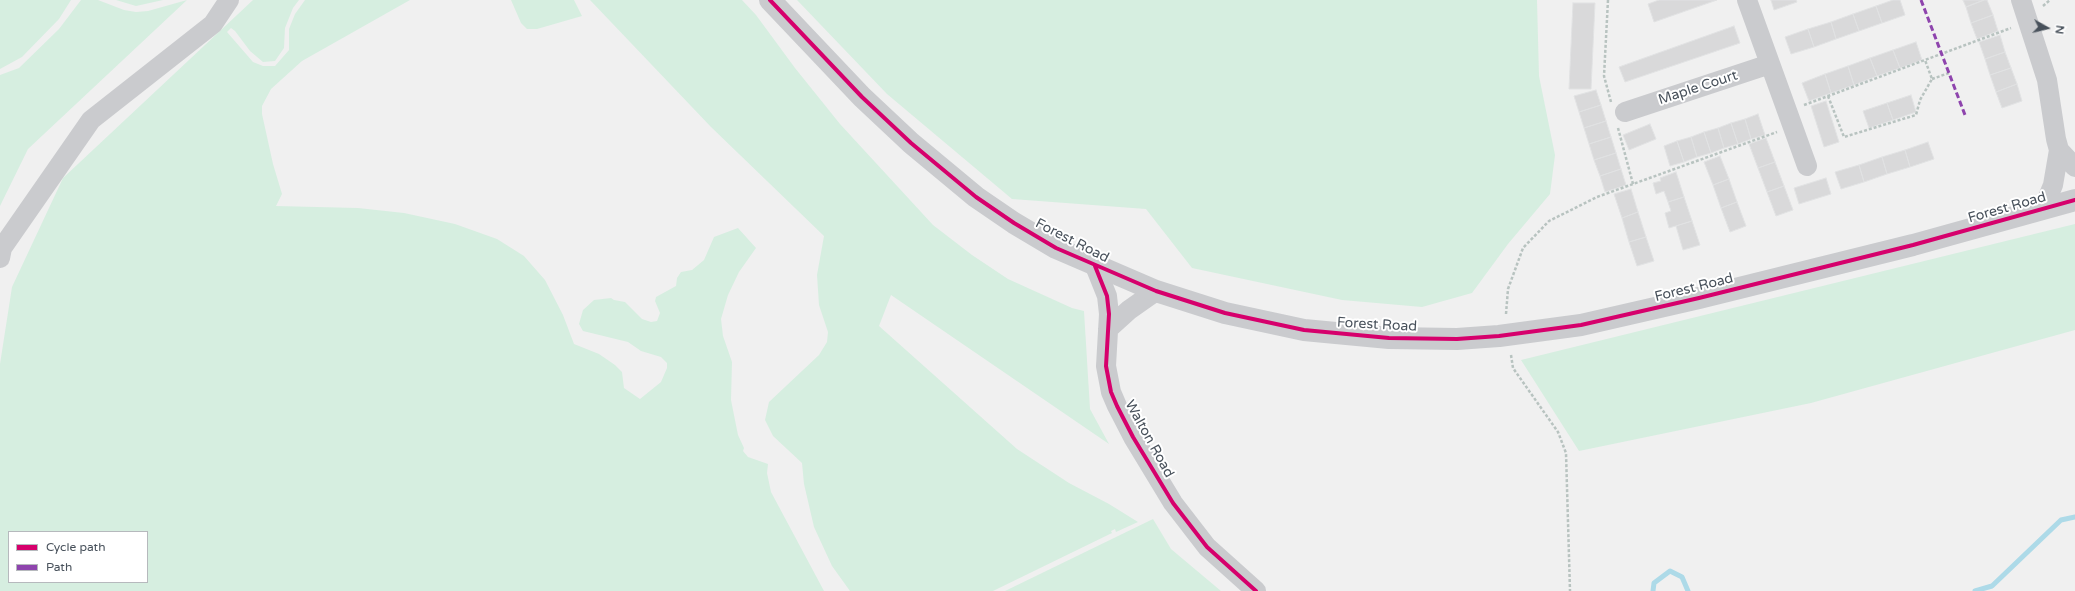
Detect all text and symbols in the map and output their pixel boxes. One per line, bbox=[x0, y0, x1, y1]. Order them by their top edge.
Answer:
north arrow bbox=[2027, 8, 2067, 48]
text: N bbox=[2052, 24, 2066, 35]
street label: Maple Court bbox=[1656, 67, 1740, 109]
street label: Forest Road bbox=[1966, 189, 2048, 227]
street label: Forest Road bbox=[1032, 215, 1112, 267]
street label: Forest Road bbox=[1653, 270, 1735, 306]
street label: Forest Road bbox=[1336, 315, 1418, 335]
street label: Walton Road bbox=[1121, 397, 1177, 481]
legend bbox=[8, 531, 148, 583]
text: Cycle path bbox=[46, 540, 105, 554]
text: Path bbox=[46, 560, 72, 574]

